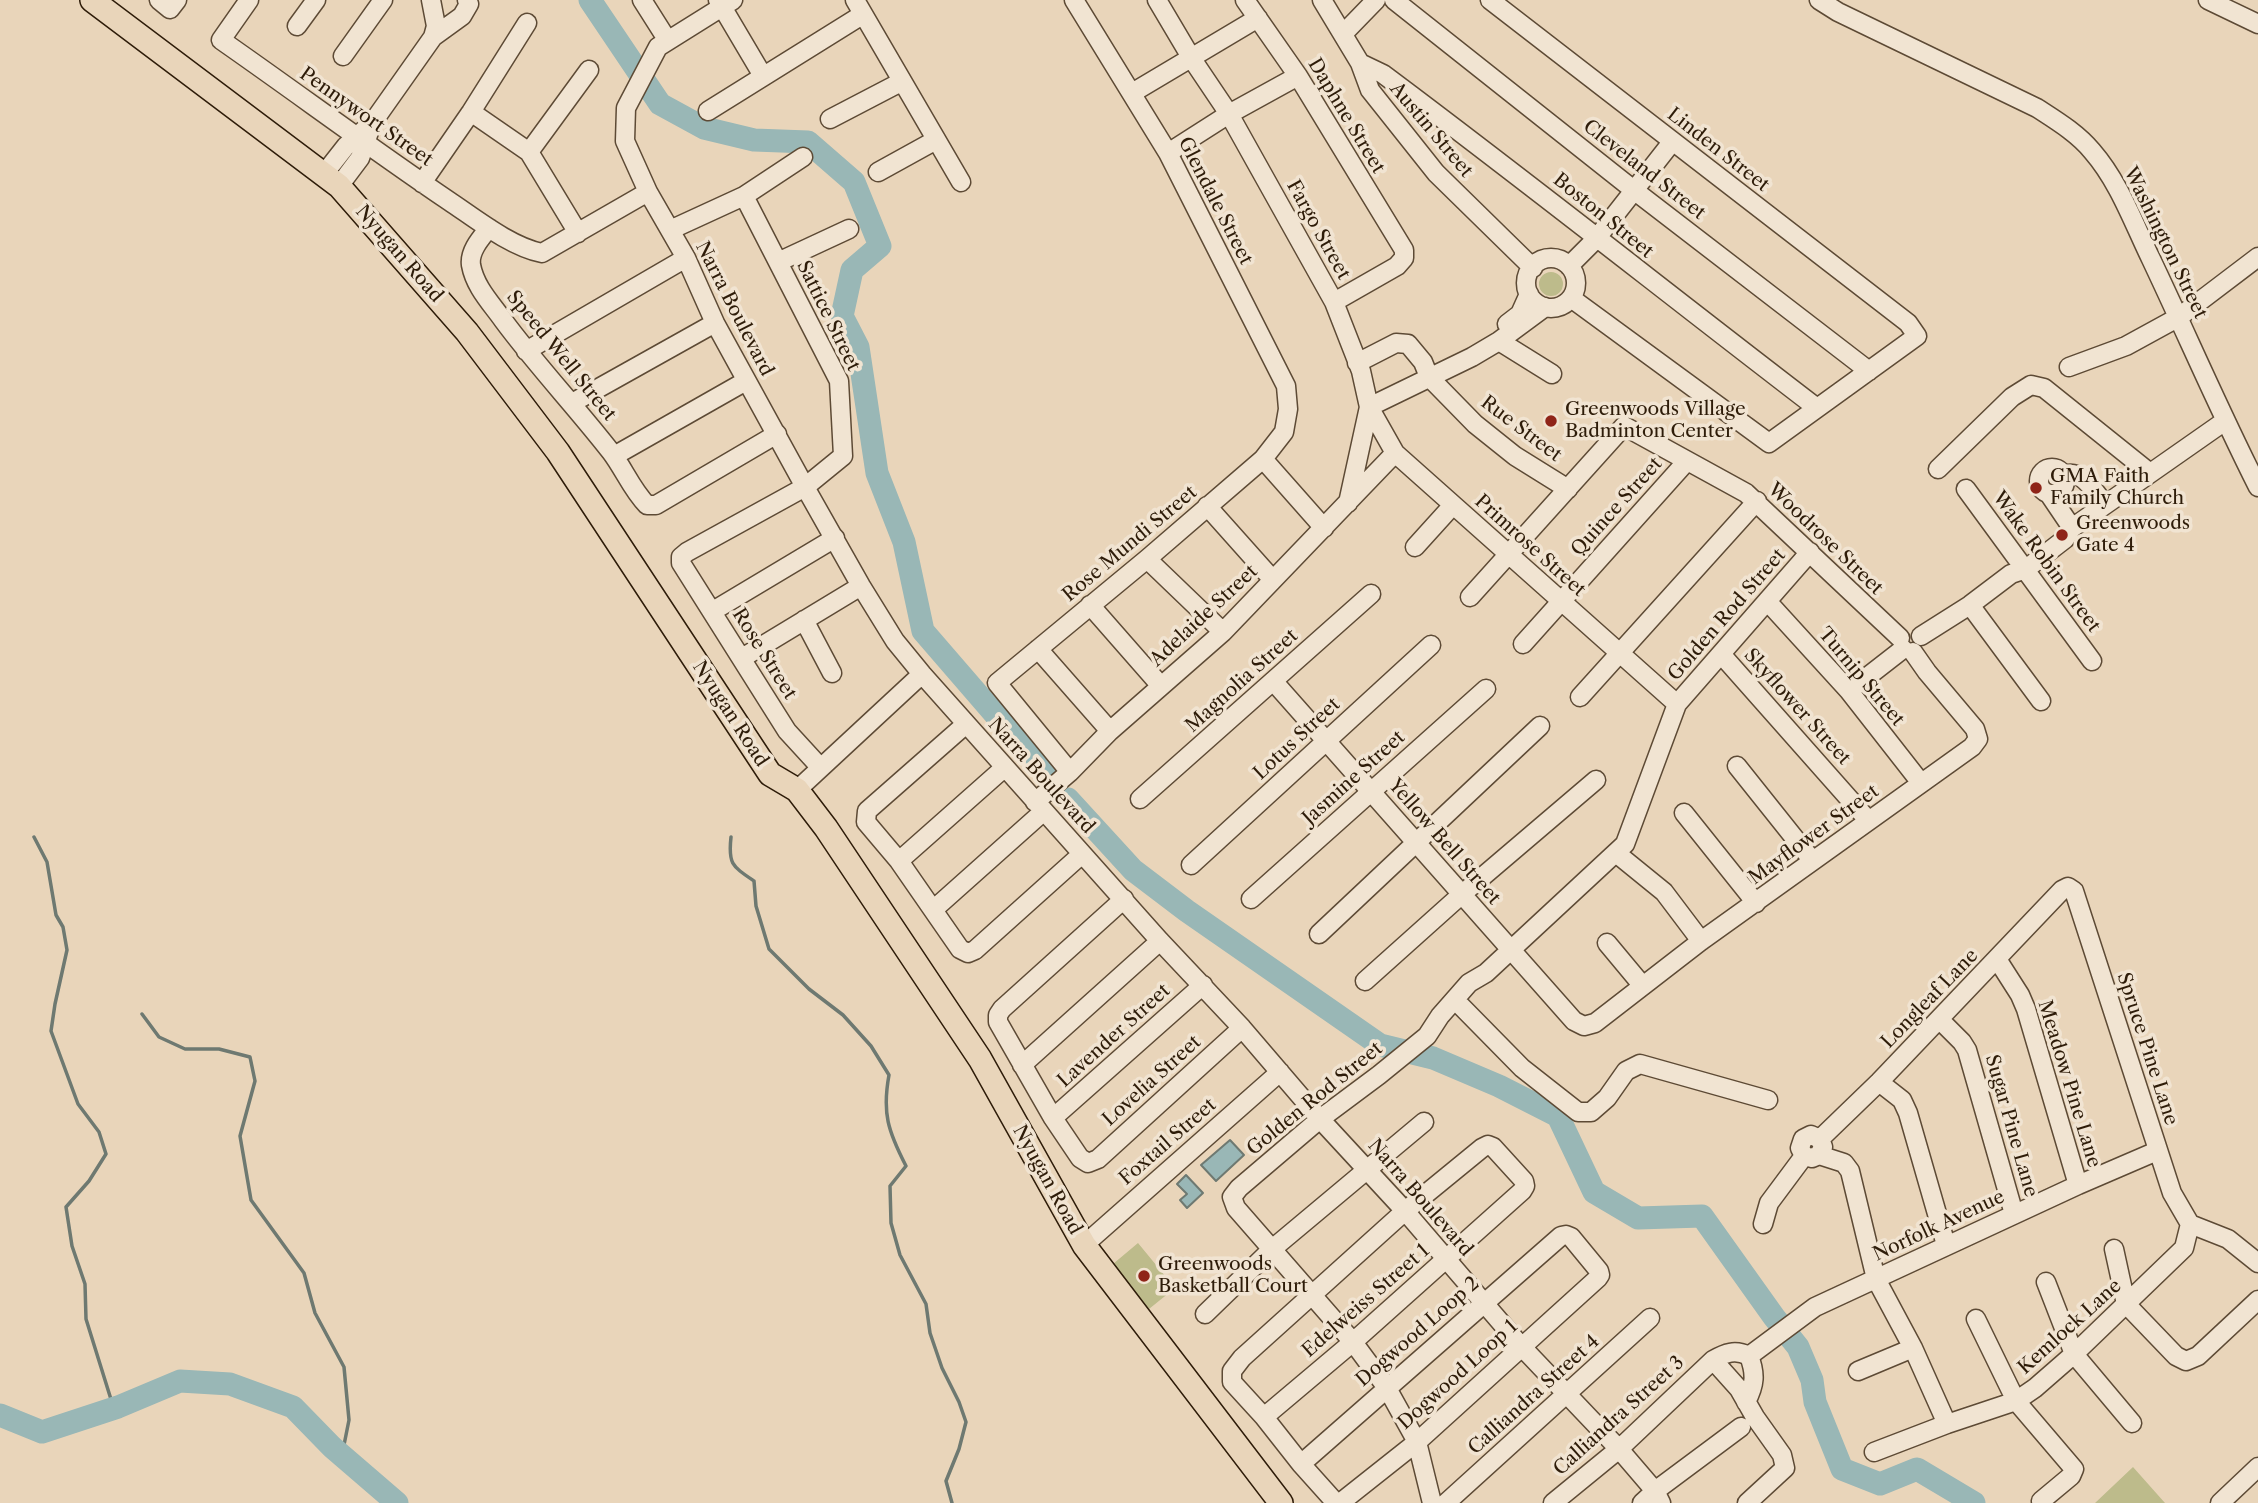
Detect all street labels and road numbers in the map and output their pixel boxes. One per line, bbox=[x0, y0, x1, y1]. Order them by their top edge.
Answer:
street label: Daphne Street bbox=[1303, 54, 1389, 178]
street label: Pennywort Street bbox=[295, 63, 437, 171]
street label: Austin Street bbox=[1385, 78, 1477, 182]
street label: Linden Street bbox=[1662, 103, 1774, 197]
street label: Cleveland Street bbox=[1578, 115, 1710, 225]
street label: Glendale Street bbox=[1173, 133, 1257, 269]
street label: Washington Street bbox=[2118, 163, 2212, 323]
street label: Boston Street bbox=[1548, 169, 1658, 263]
street label: Fargo Street bbox=[1281, 176, 1355, 284]
street label: Nyugan Road bbox=[351, 201, 447, 307]
street label: Narra Boulevard bbox=[690, 238, 778, 380]
street label: Sattice Street bbox=[791, 257, 865, 375]
street label: Speed Well Street bbox=[501, 286, 621, 426]
street label: Rue Street bbox=[1476, 391, 1566, 467]
street label: Quince Street bbox=[1567, 453, 1667, 561]
street label: Woodrose Street bbox=[1763, 478, 1887, 600]
street label: Rose Mundi Street bbox=[1058, 481, 1202, 607]
street label: Wake Robin Street bbox=[1987, 487, 2105, 637]
street label: Primrose Street bbox=[1470, 490, 1590, 602]
street label: Golden Rod Street bbox=[1663, 544, 1791, 686]
street label: Adelaide Street bbox=[1146, 560, 1262, 672]
street label: Rose Street bbox=[727, 604, 801, 704]
street label: Turnip Street bbox=[1813, 623, 1909, 731]
street label: Magnolia Street bbox=[1181, 625, 1303, 737]
street label: Skyflower Street bbox=[1739, 644, 1855, 770]
street label: Nyugan Road bbox=[687, 657, 773, 771]
street label: Lotus Street bbox=[1249, 693, 1345, 785]
street label: Narra Boulevard bbox=[983, 713, 1099, 839]
street label: Jasmine Street bbox=[1298, 726, 1410, 830]
street label: Yellow Bell Street bbox=[1383, 774, 1505, 910]
street label: Mayflower Street bbox=[1745, 780, 1883, 890]
street label: Longleaf Lane bbox=[1877, 945, 1983, 1053]
street label: Spruce Pine Lane bbox=[2112, 970, 2182, 1128]
street label: Lavender Street bbox=[1053, 980, 1175, 1092]
street label: Meadow Pine Lane bbox=[2033, 998, 2105, 1170]
street label: Lovelia Street bbox=[1098, 1031, 1206, 1131]
street label: Golden Rod Street bbox=[1243, 1037, 1387, 1161]
street label: Sugar Pine Lane bbox=[1980, 1052, 2042, 1200]
street label: Foxtail Street bbox=[1115, 1094, 1221, 1190]
street label: Nyugan Road bbox=[1008, 1121, 1086, 1239]
street label: Narra Boulevard bbox=[1363, 1135, 1477, 1261]
street label: Norfolk Avenue bbox=[1870, 1186, 2008, 1266]
street label: Edelweiss Street 1 bbox=[1298, 1240, 1434, 1362]
street label: Dogwood Loop 2 bbox=[1352, 1272, 1484, 1392]
street label: Kemlock Lane bbox=[2014, 1275, 2126, 1379]
street label: Dogwood Loop 1 bbox=[1394, 1315, 1522, 1435]
street label: Calliandra Street 4 bbox=[1464, 1330, 1604, 1460]
street label: Calliandra Street 3 bbox=[1549, 1351, 1689, 1481]

